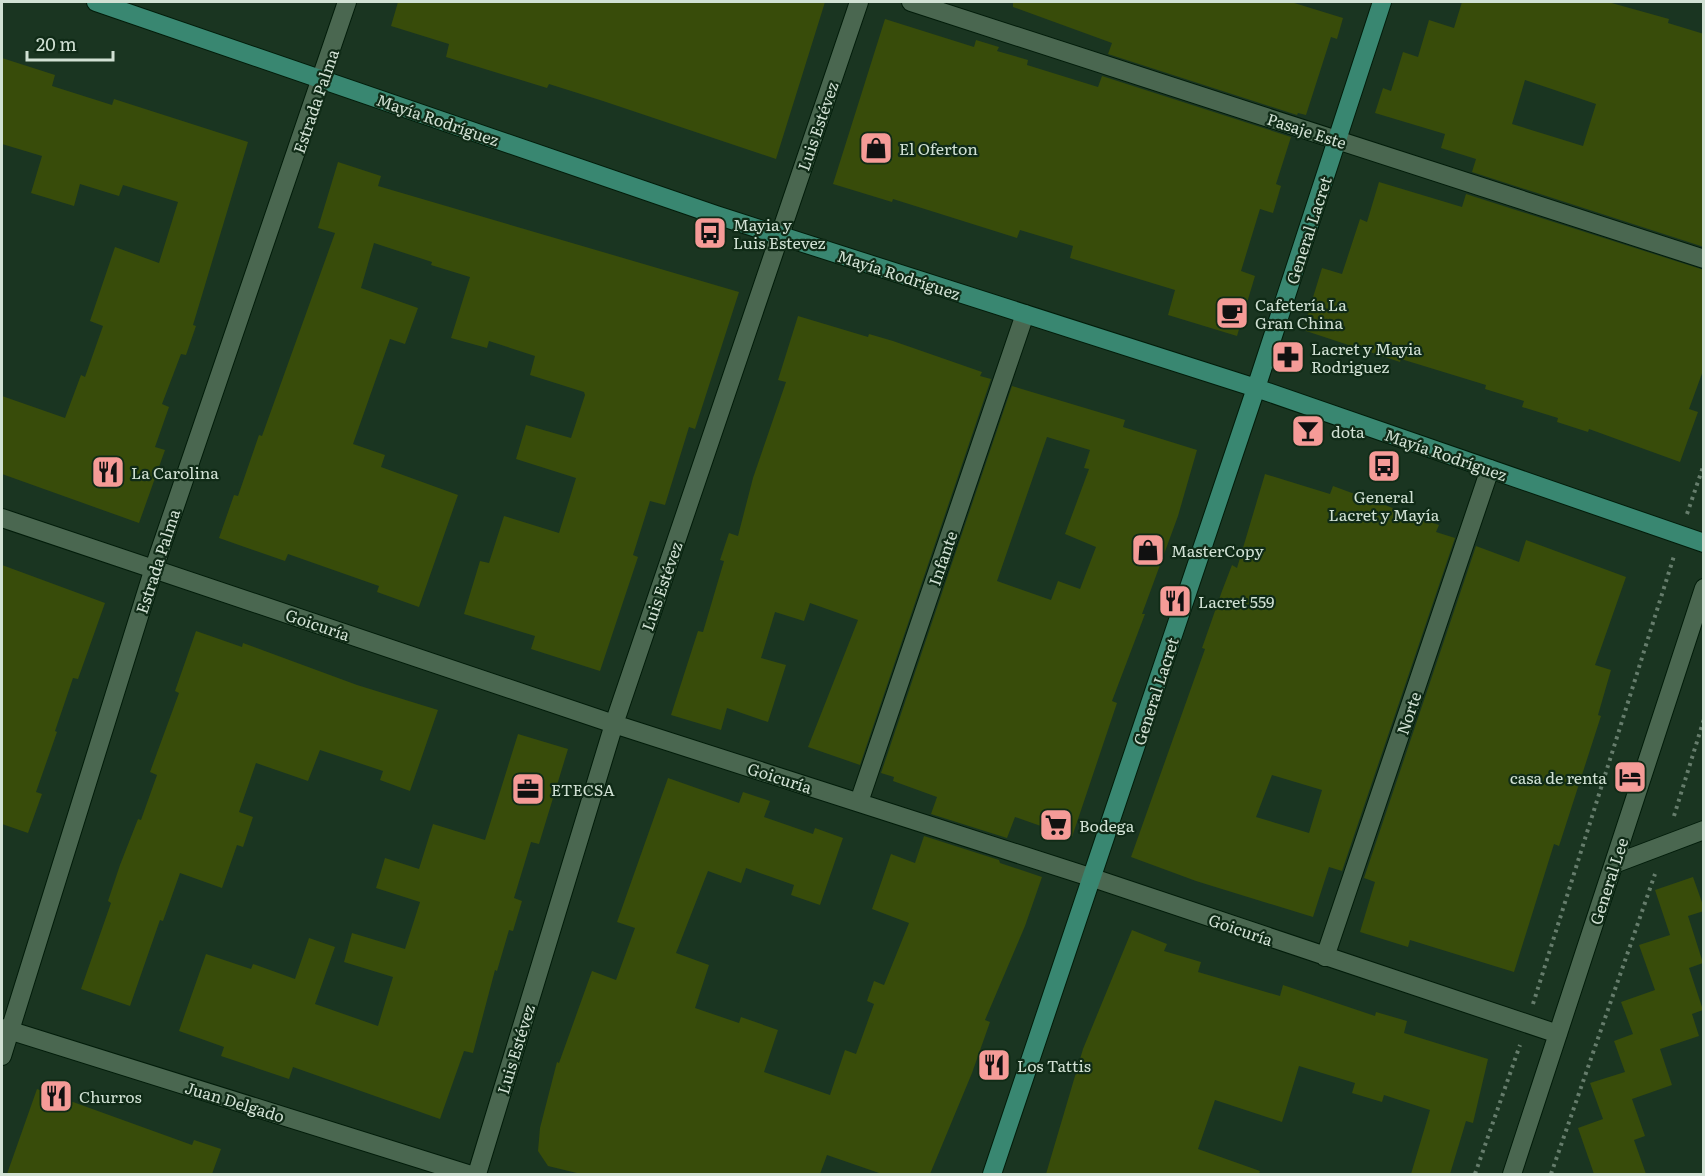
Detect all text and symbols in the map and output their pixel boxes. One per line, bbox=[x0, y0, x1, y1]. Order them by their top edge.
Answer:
scale bar bbox=[27, 24, 112, 62]
text: 20 m bbox=[36, 30, 77, 57]
street label: Estrada Palma bbox=[286, 45, 344, 156]
street label: Luis Estévez bbox=[791, 78, 843, 174]
street label: Mayía Rodríguez bbox=[374, 87, 503, 151]
street label: Pasaje Este bbox=[1264, 106, 1350, 154]
shop icon: El Oferton bbox=[858, 130, 894, 166]
place label: El Oferton bbox=[899, 136, 978, 160]
street label: General Lacret bbox=[1279, 172, 1337, 287]
place label: Mayia y Luis Estevez bbox=[733, 212, 826, 254]
bus stop icon: Mayia y Luis Estevez bbox=[692, 215, 728, 251]
street label: Mayía Rodríguez bbox=[834, 243, 964, 305]
place label: Cafetería La Gran China bbox=[1255, 292, 1347, 334]
cafe icon: Cafetería La Gran China bbox=[1214, 295, 1250, 331]
place label: Lacret y Mayia Rodriguez bbox=[1311, 336, 1422, 378]
pharmacy icon: Lacret y Mayia Rodriguez bbox=[1270, 339, 1306, 375]
bar icon: dota bbox=[1290, 413, 1326, 449]
place label: dota bbox=[1331, 419, 1365, 443]
street label: Mayía Rodríguez bbox=[1382, 422, 1511, 486]
bus stop icon: General Lacret y Mayía bbox=[1366, 448, 1402, 484]
restaurant icon: La Carolina bbox=[90, 454, 126, 490]
place label: La Carolina bbox=[131, 460, 219, 484]
place label: General Lacret y Mayía bbox=[1329, 484, 1440, 526]
street label: Estrada Palma bbox=[129, 505, 185, 616]
street label: Infante bbox=[921, 527, 963, 589]
shop icon: MasterCopy bbox=[1130, 532, 1166, 568]
street label: Luis Estévez bbox=[635, 538, 687, 634]
place label: MasterCopy bbox=[1171, 538, 1264, 562]
restaurant icon: Lacret 559 bbox=[1157, 583, 1193, 619]
place label: Lacret 559 bbox=[1198, 589, 1274, 613]
street label: Goicuría bbox=[283, 602, 354, 646]
street label: General Lacret bbox=[1126, 633, 1184, 748]
street label: Norte bbox=[1389, 688, 1427, 738]
street label: Goicuría bbox=[745, 755, 816, 799]
hotel icon: casa de renta bbox=[1612, 759, 1648, 795]
place label: casa de renta bbox=[1510, 765, 1607, 789]
office icon: ETECSA bbox=[510, 771, 546, 807]
place label: ETECSA bbox=[551, 777, 615, 801]
supermarket icon: Bodega bbox=[1038, 807, 1074, 843]
place label: Bodega bbox=[1079, 813, 1135, 837]
street label: General Lee bbox=[1583, 834, 1633, 928]
street label: Goicuría bbox=[1206, 907, 1277, 951]
street label: Luis Estévez bbox=[490, 1001, 540, 1097]
restaurant icon: Los Tattis bbox=[976, 1047, 1012, 1083]
place label: Los Tattis bbox=[1017, 1053, 1091, 1077]
street label: Juan Delgado bbox=[182, 1074, 288, 1128]
restaurant icon: Churros bbox=[38, 1078, 74, 1114]
place label: Churros bbox=[79, 1084, 142, 1108]

